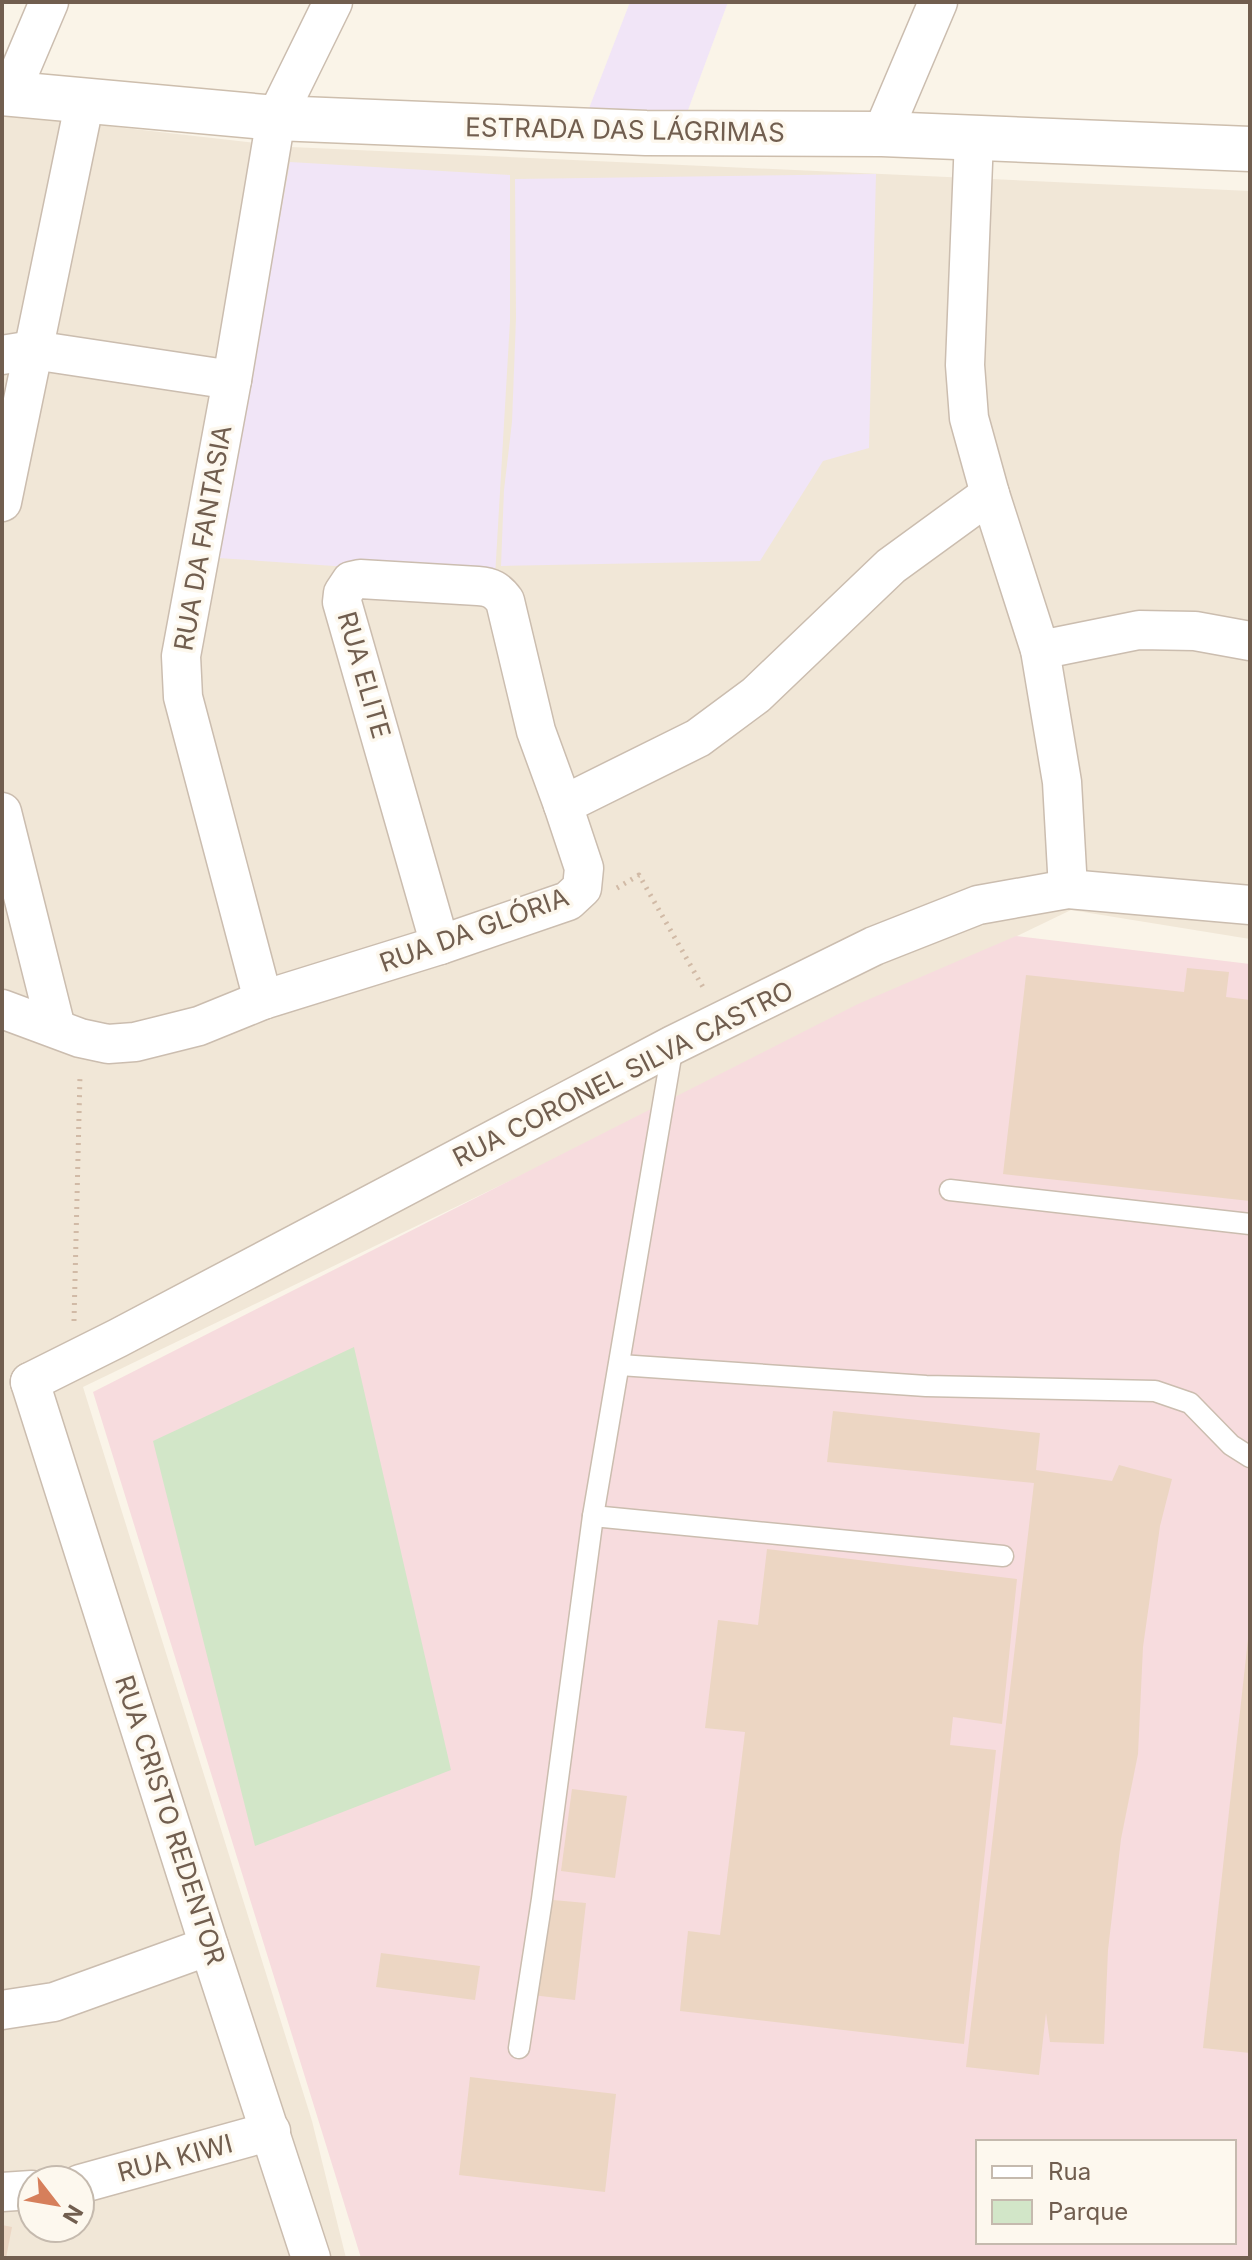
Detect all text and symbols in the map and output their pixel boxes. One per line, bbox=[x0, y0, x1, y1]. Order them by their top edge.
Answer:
street label: ESTRADA DAS LÁGRIMAS bbox=[465, 111, 785, 148]
street label: RUA DA FANTASIA bbox=[167, 423, 238, 653]
street label: RUA ELITE bbox=[332, 608, 397, 742]
street label: RUA DA GLÓRIA bbox=[375, 881, 573, 978]
street label: RUA CORONEL SILVA CASTRO bbox=[447, 974, 798, 1173]
street label: RUA CRISTO REDENTOR bbox=[109, 1671, 232, 1968]
street label: RUA KIWI bbox=[114, 2127, 236, 2188]
legend bbox=[976, 2140, 1236, 2244]
text: Rua bbox=[1048, 2157, 1091, 2186]
north arrow bbox=[16, 2164, 96, 2244]
text: Parque bbox=[1048, 2197, 1128, 2226]
text: N bbox=[58, 2200, 89, 2228]

